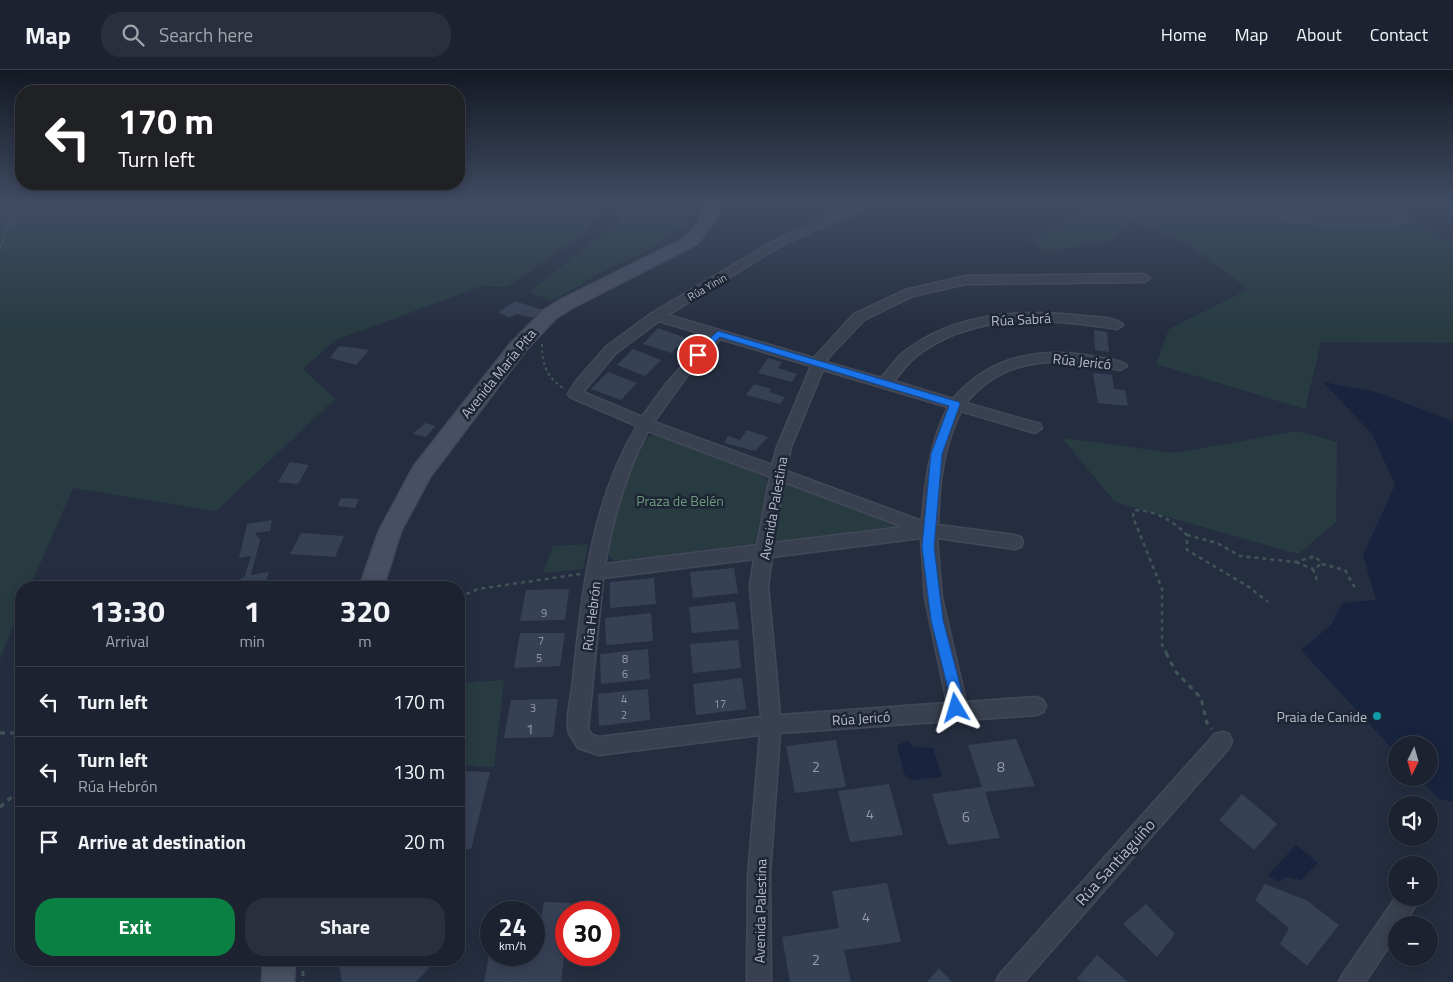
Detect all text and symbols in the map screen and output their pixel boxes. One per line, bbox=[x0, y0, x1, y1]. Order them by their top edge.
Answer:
search box bbox=[101, 12, 451, 57]
text: Map bbox=[25, 17, 71, 53]
text: Search here bbox=[159, 20, 253, 49]
icon: search bbox=[119, 21, 147, 49]
text: Home bbox=[1161, 21, 1207, 48]
text: Map bbox=[1235, 21, 1268, 48]
text: About bbox=[1296, 21, 1342, 48]
text: Contact bbox=[1370, 21, 1428, 48]
text: 170 m bbox=[118, 94, 214, 148]
icon: left bbox=[35, 105, 100, 170]
text: Turn left bbox=[118, 142, 195, 176]
street label: Rúa Yinin bbox=[684, 269, 730, 305]
street label: Rúa Sabrá bbox=[991, 307, 1051, 331]
street label: Avenida María Pita bbox=[455, 324, 541, 422]
pin bbox=[677, 334, 719, 376]
icon: arrive bbox=[684, 341, 712, 369]
street label: Rúa Jericó bbox=[1052, 348, 1112, 374]
street label: Avenida Palestina bbox=[754, 455, 792, 561]
park label: Praza de Belén bbox=[636, 490, 724, 511]
street label: Rúa Hebrón bbox=[576, 580, 606, 652]
text: 13:30 bbox=[90, 588, 165, 634]
text: 1 bbox=[244, 588, 261, 634]
text: 320 bbox=[340, 588, 390, 634]
house number: 9 bbox=[541, 605, 547, 621]
text: Arrival bbox=[106, 629, 149, 653]
text: min bbox=[239, 629, 265, 653]
text: m bbox=[358, 629, 372, 653]
house number: 7 bbox=[538, 633, 544, 649]
house number: 5 bbox=[536, 650, 542, 666]
house number: 8 bbox=[622, 651, 628, 667]
house number: 6 bbox=[622, 666, 628, 682]
position arrow bbox=[929, 681, 981, 733]
text: Turn left bbox=[78, 687, 148, 716]
text: 170 m bbox=[393, 687, 445, 716]
icon: left bbox=[35, 688, 63, 716]
house number: 4 bbox=[621, 691, 627, 707]
house number: 17 bbox=[714, 696, 726, 712]
house number: 3 bbox=[530, 700, 536, 716]
street label: Rúa Jericó bbox=[831, 705, 891, 731]
place label: Praia de Canide bbox=[1276, 706, 1367, 727]
house number: 2 bbox=[621, 707, 627, 723]
marker: Praia de Canide bbox=[1371, 710, 1383, 722]
house number: 1 bbox=[526, 718, 534, 739]
north arrow bbox=[1388, 736, 1438, 786]
map controls bbox=[1388, 736, 1438, 966]
text: Turn left bbox=[78, 745, 148, 774]
house number: 2 bbox=[812, 756, 820, 777]
house number: 8 bbox=[997, 756, 1005, 777]
text: 130 m bbox=[393, 757, 445, 786]
icon: left bbox=[35, 758, 63, 786]
text: Rúa Hebrón bbox=[78, 774, 157, 798]
button: sound bbox=[1388, 796, 1438, 846]
house number: 4 bbox=[866, 803, 874, 824]
house number: 6 bbox=[962, 806, 970, 827]
street label: Rúa Santiaguiño bbox=[1069, 813, 1161, 911]
text: Arrive at destination bbox=[78, 827, 246, 856]
text: 20 m bbox=[404, 827, 445, 856]
icon: arrive bbox=[35, 828, 63, 856]
button: + bbox=[1388, 856, 1438, 906]
street label: Avenida Palestina bbox=[749, 859, 771, 963]
button: Exit bbox=[35, 898, 235, 956]
button: Share bbox=[245, 898, 445, 956]
speed limit sign: 30 bbox=[555, 901, 620, 966]
house number: 4 bbox=[862, 906, 870, 927]
text: 24 bbox=[498, 908, 527, 946]
button: − bbox=[1388, 916, 1438, 966]
text: km/h bbox=[499, 936, 526, 955]
house number: 2 bbox=[812, 949, 820, 970]

